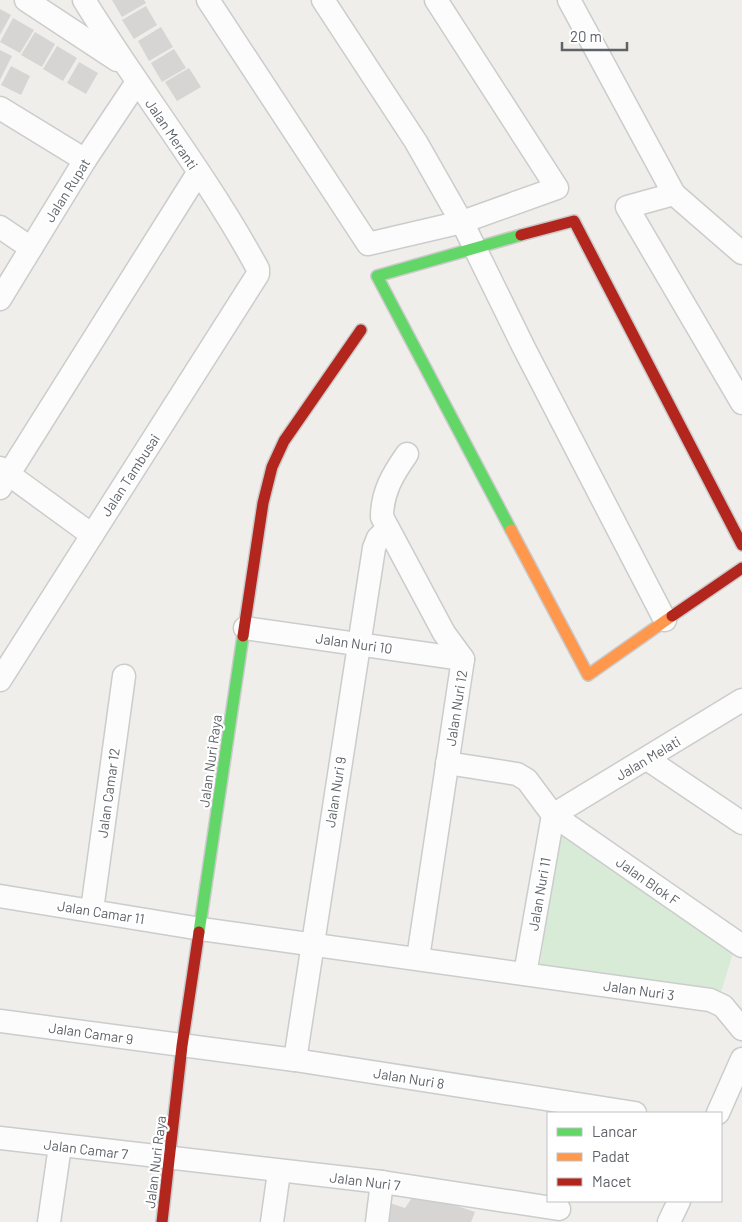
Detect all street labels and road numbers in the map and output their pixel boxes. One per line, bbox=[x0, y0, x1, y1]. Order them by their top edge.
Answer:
street label: Jalan Meranti bbox=[142, 95, 202, 173]
street label: Jalan Rupat bbox=[41, 155, 93, 225]
street label: Jalan Tambusai bbox=[97, 431, 163, 519]
street label: Jalan Nuri 10 bbox=[315, 629, 393, 657]
street label: Jalan Nuri 12 bbox=[442, 669, 470, 747]
street label: Jalan Nuri Raya bbox=[195, 714, 225, 808]
street label: Jalan Melati bbox=[613, 732, 683, 784]
street label: Jalan Camar 12 bbox=[93, 747, 123, 839]
street label: Jalan Nuri 9 bbox=[321, 755, 349, 829]
street label: Jalan Blok F bbox=[613, 853, 683, 909]
street label: Jalan Nuri 11 bbox=[524, 856, 554, 932]
street label: Jalan Camar 11 bbox=[56, 897, 146, 927]
street label: Jalan Nuri 3 bbox=[602, 977, 676, 1003]
street label: Jalan Camar 9 bbox=[48, 1019, 134, 1047]
street label: Jalan Nuri 8 bbox=[372, 1064, 446, 1092]
street label: Jalan Nuri Raya bbox=[141, 1115, 169, 1209]
street label: Jalan Camar 7 bbox=[43, 1135, 129, 1163]
street label: Jalan Nuri 7 bbox=[329, 1168, 402, 1194]

